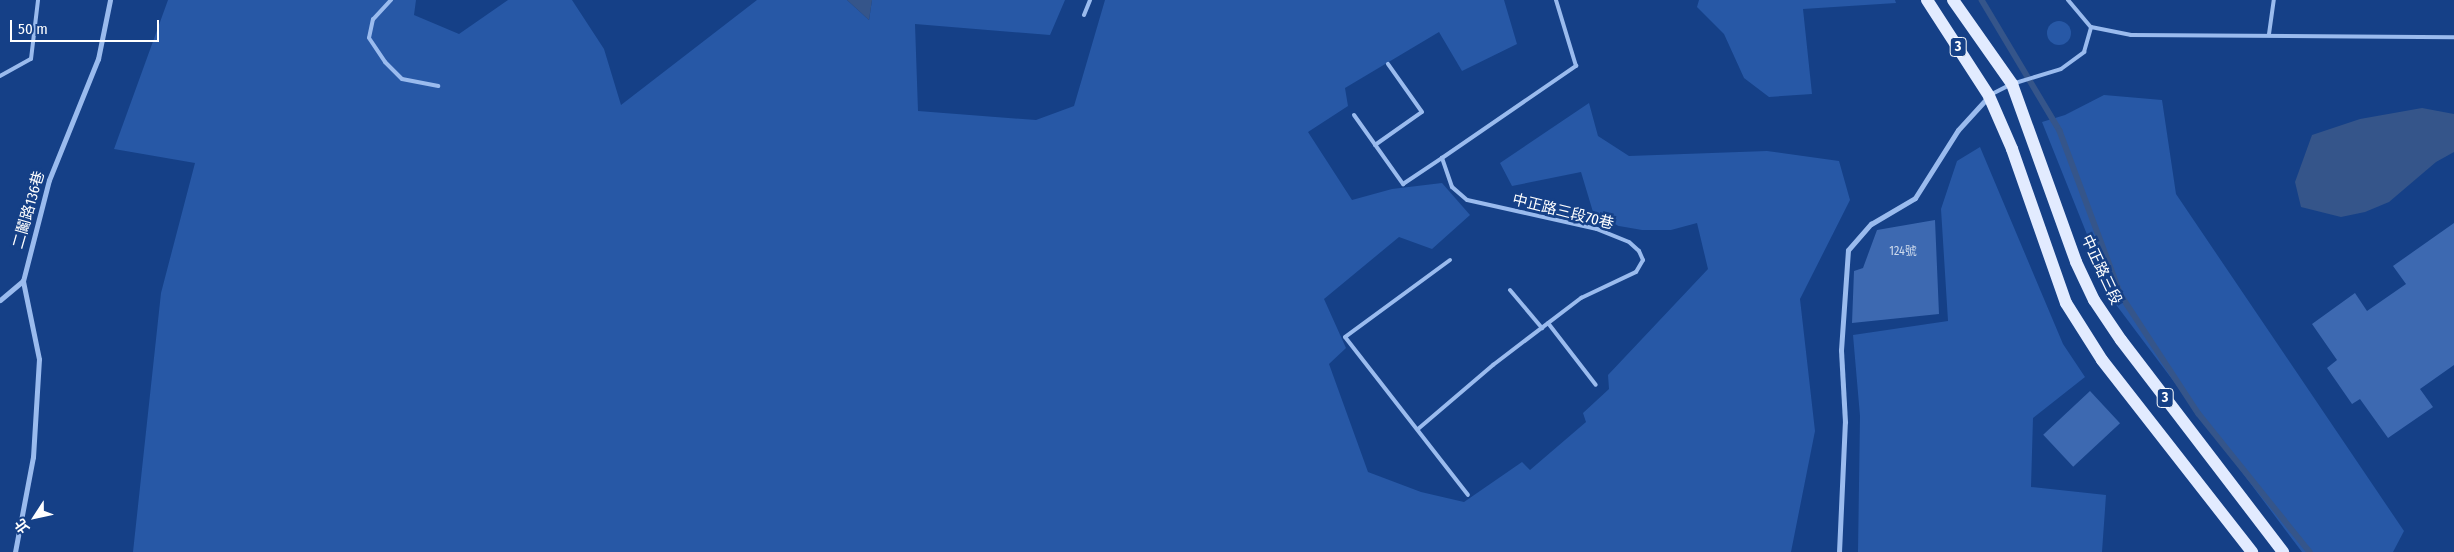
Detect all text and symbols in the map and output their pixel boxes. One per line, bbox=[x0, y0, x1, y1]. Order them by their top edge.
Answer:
scale bar bbox=[12, 10, 161, 42]
text: 50 m bbox=[18, 20, 48, 38]
road number: 3 bbox=[1949, 36, 1967, 58]
street label: 二鬮路136巷 bbox=[9, 169, 49, 251]
street label: 中正路三段70巷 bbox=[1511, 191, 1615, 233]
street label: 中正路三段 bbox=[2077, 232, 2125, 308]
house number: 124號 bbox=[1889, 245, 1917, 259]
road number: 3 bbox=[2156, 386, 2174, 409]
north arrow bbox=[10, 492, 60, 542]
text: 北 bbox=[11, 515, 33, 536]

